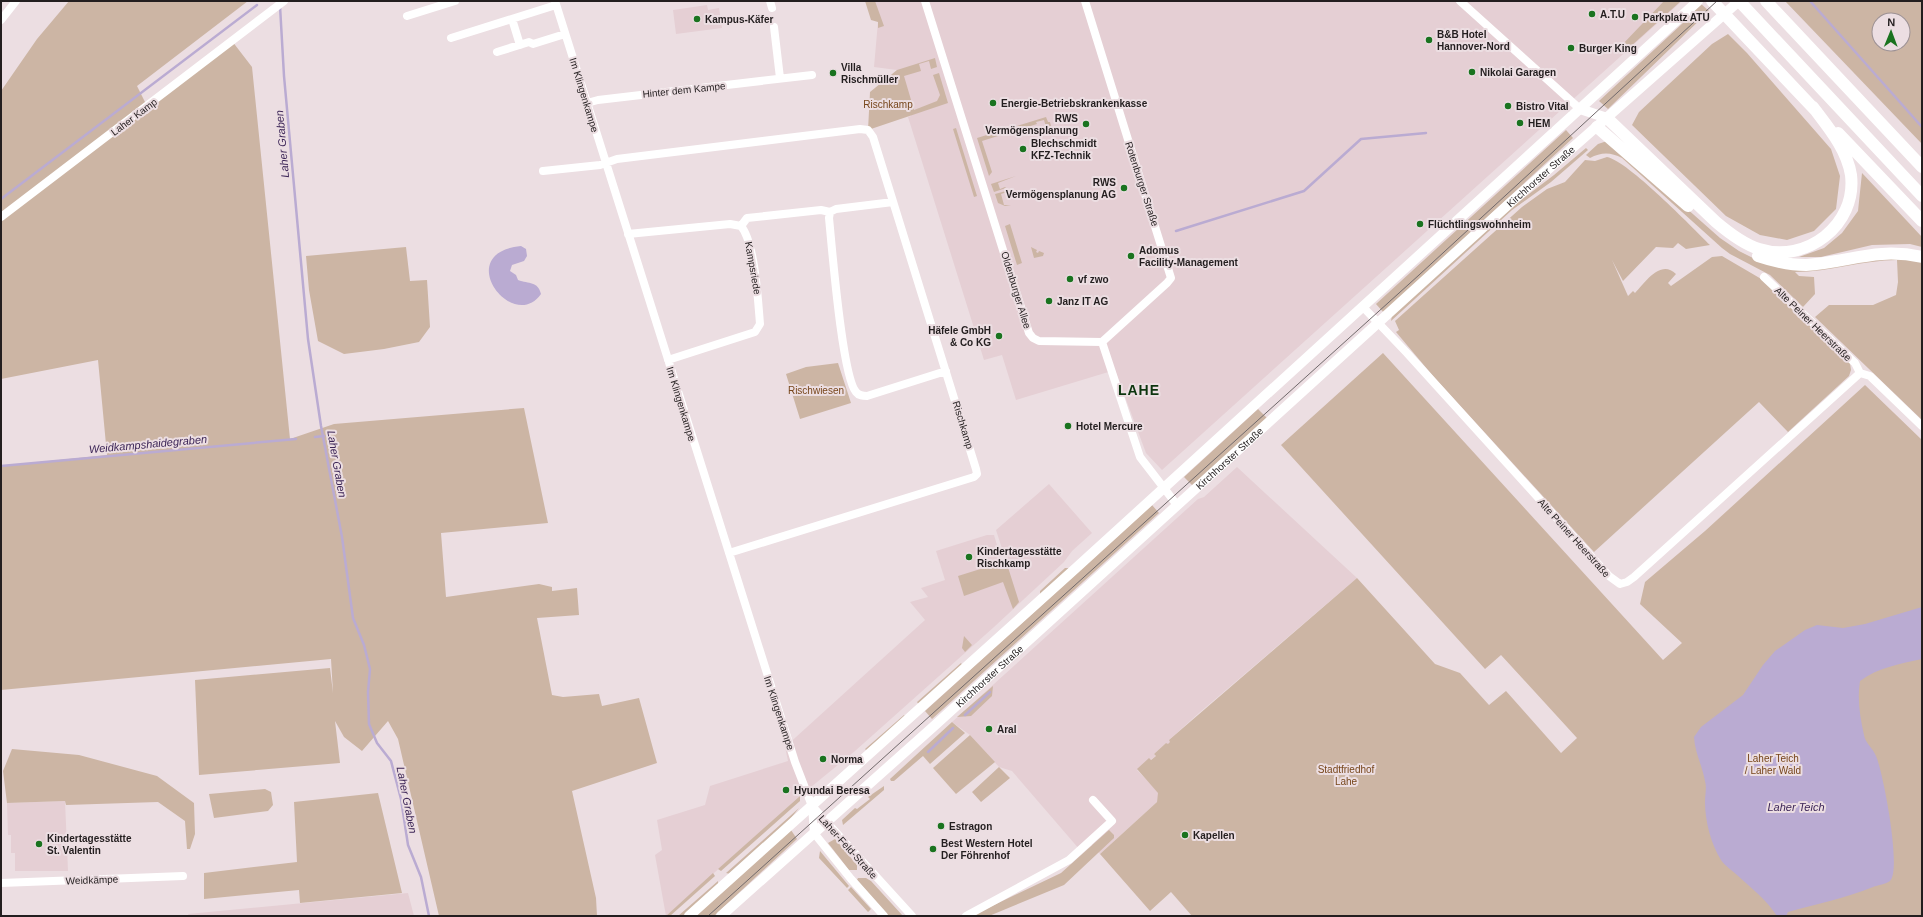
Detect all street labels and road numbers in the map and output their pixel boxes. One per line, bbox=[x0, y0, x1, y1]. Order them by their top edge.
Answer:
street label: Im Klingenkampe bbox=[567, 56, 601, 134]
street label: Hinter dem Kampe bbox=[642, 80, 726, 100]
street label: Laher Kamp bbox=[109, 96, 159, 138]
street label: Rotenburger Straße bbox=[1123, 140, 1161, 228]
street label: Kirchhorster Straße bbox=[1504, 143, 1577, 209]
street label: Kampsriede bbox=[743, 241, 763, 296]
street label: Oldenburger Allee bbox=[999, 250, 1033, 330]
street label: Alte Peiner Heerstraße bbox=[1773, 285, 1854, 364]
street label: Im Klingenkampe bbox=[664, 365, 698, 443]
street label: Rischkamp bbox=[951, 400, 976, 451]
street label: Kirchhorster Straße bbox=[1193, 425, 1265, 491]
street label: Alte Peiner Heerstraße bbox=[1536, 497, 1612, 580]
street label: Kirchhorster Straße bbox=[953, 642, 1025, 709]
street label: Im Klingenkampe bbox=[762, 675, 796, 752]
street label: Laher-Feld-Straße bbox=[817, 813, 880, 881]
street label: Weidkämpe bbox=[66, 874, 119, 886]

